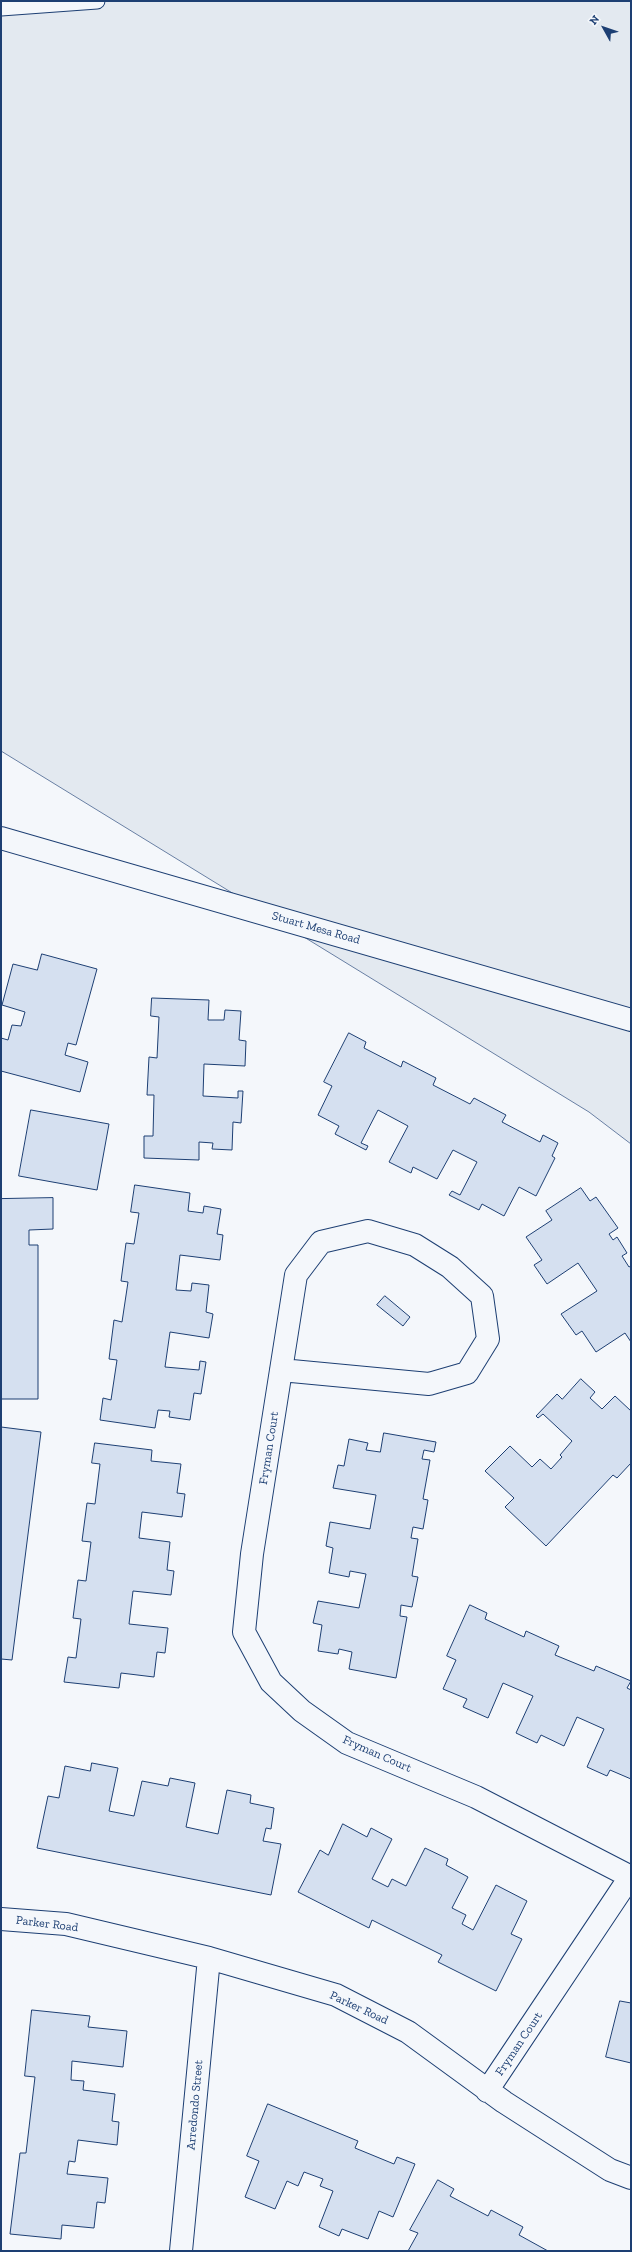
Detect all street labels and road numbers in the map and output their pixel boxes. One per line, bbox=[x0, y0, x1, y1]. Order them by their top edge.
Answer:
street label: Stuart Mesa Road bbox=[270, 909, 362, 947]
street label: Fryman Court bbox=[256, 1410, 282, 1486]
street label: Fryman Court bbox=[340, 1732, 414, 1776]
street label: Parker Road bbox=[15, 1913, 79, 1935]
street label: Parker Road bbox=[327, 1988, 391, 2028]
street label: Fryman Court bbox=[492, 2009, 546, 2079]
street label: Arredondo Street bbox=[184, 2059, 206, 2151]

